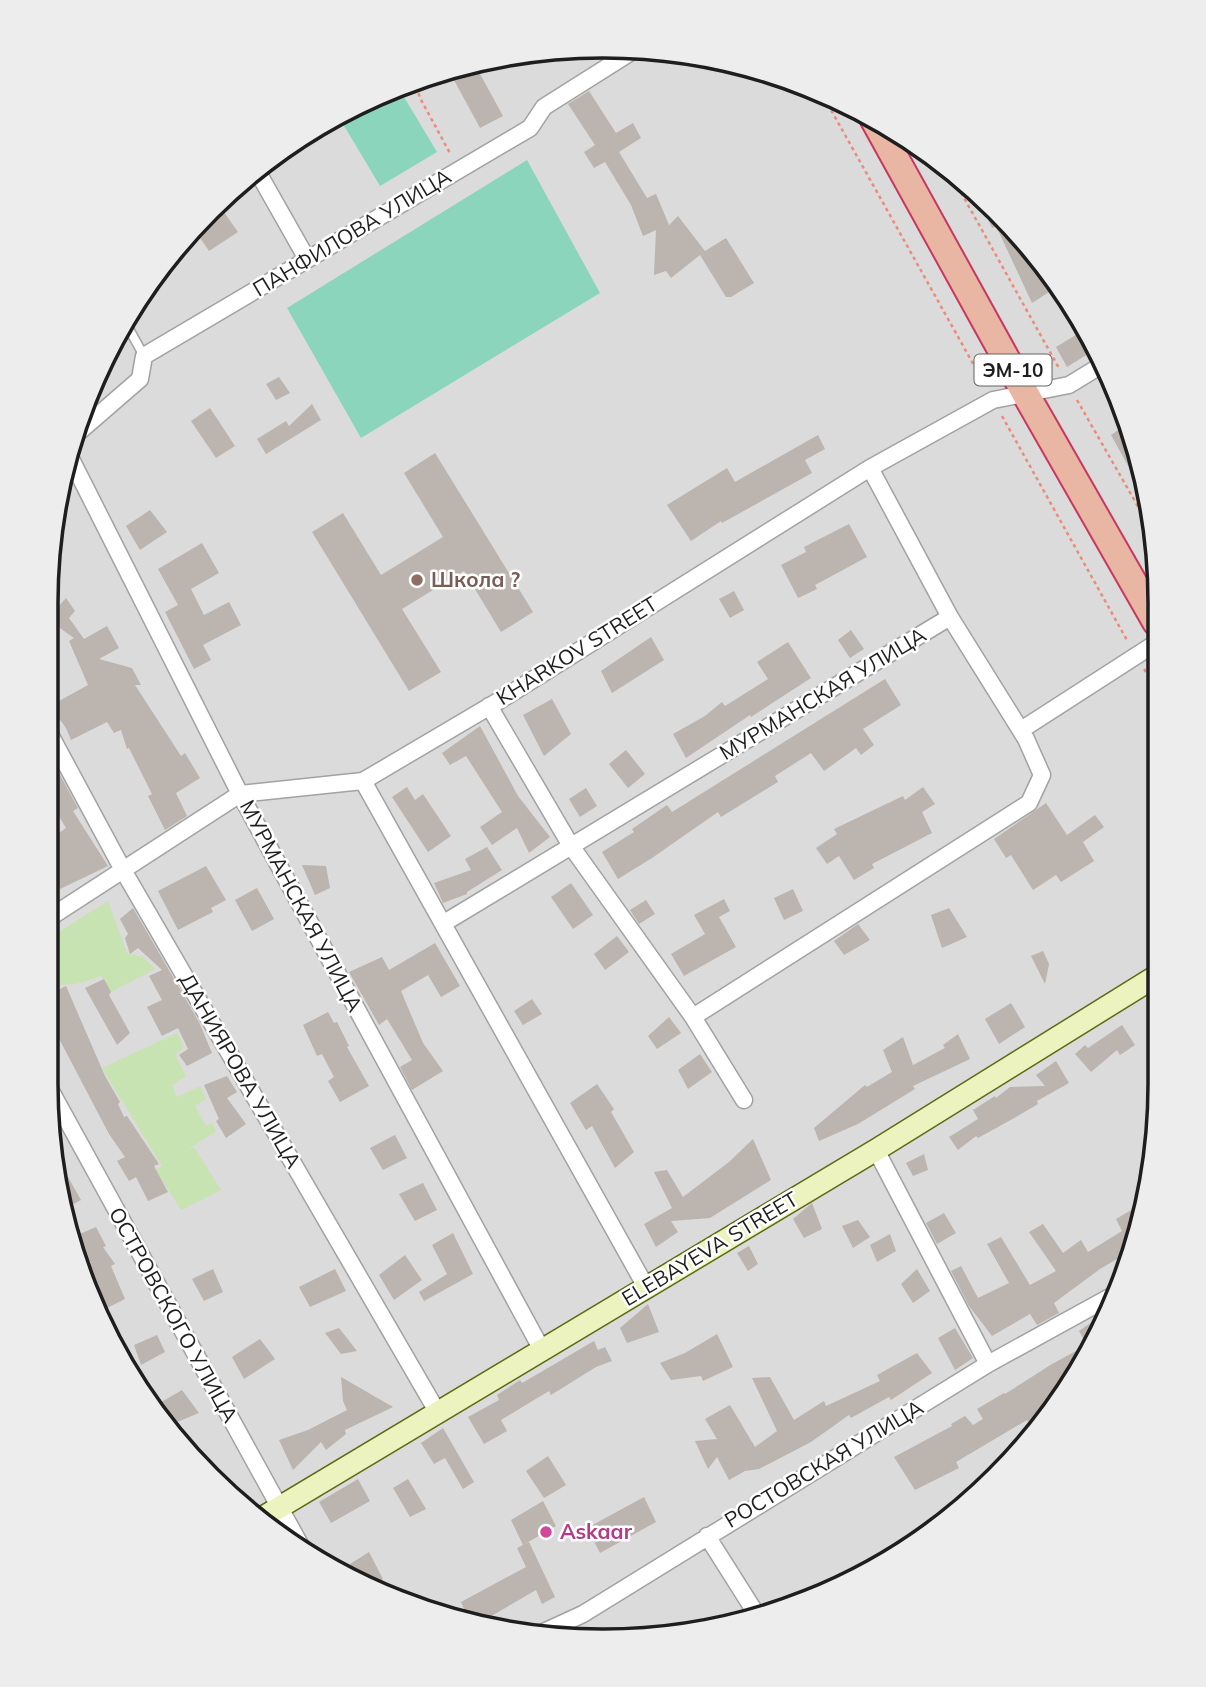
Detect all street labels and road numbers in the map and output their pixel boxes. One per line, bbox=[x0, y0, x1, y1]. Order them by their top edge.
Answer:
street label: ПАНФИЛОВА УЛИЦА bbox=[248, 162, 456, 302]
road number: ЭМ-10 bbox=[974, 354, 1052, 386]
street label: KHARKOV STREET bbox=[491, 590, 662, 710]
street label: МУРМАНСКАЯ УЛИЦА bbox=[715, 621, 931, 765]
street label: МУРМАНСКАЯ УЛИЦА bbox=[235, 795, 369, 1016]
street label: ДАНИЯРОВА УЛИЦА bbox=[174, 968, 308, 1173]
street label: ELEBAYEVA STREET bbox=[617, 1185, 803, 1311]
street label: ОСТРОВСКОГО УЛИЦА bbox=[104, 1202, 244, 1427]
street label: РОСТОВСКАЯ УЛИЦА bbox=[719, 1393, 928, 1533]

